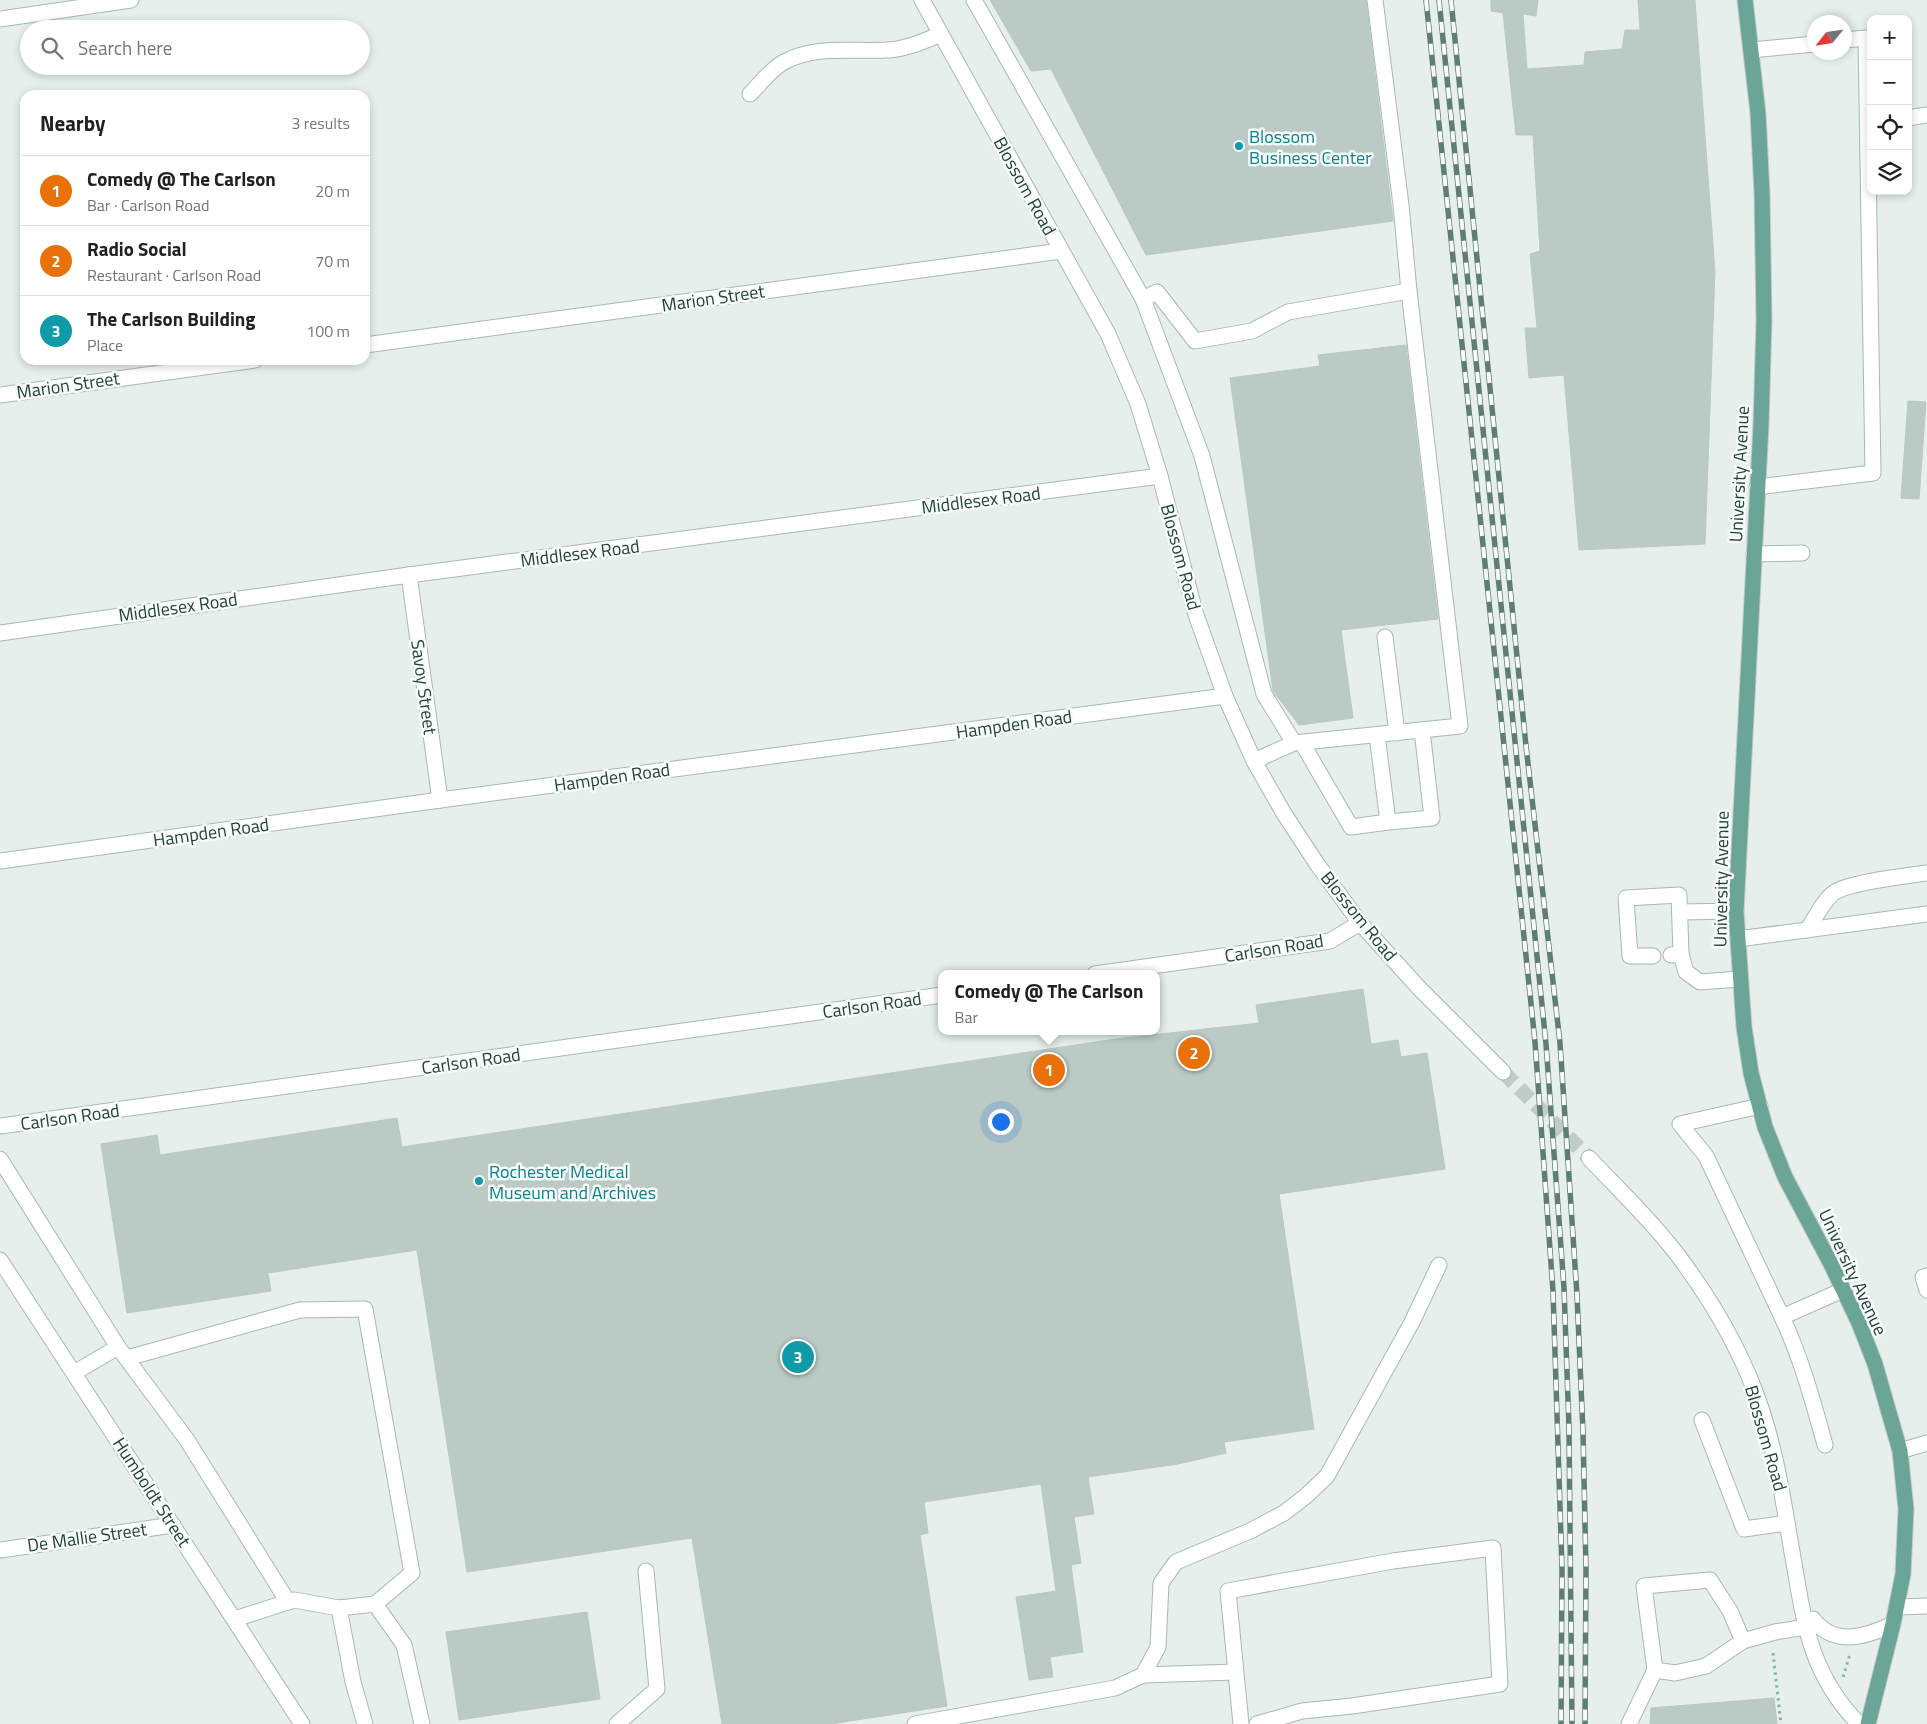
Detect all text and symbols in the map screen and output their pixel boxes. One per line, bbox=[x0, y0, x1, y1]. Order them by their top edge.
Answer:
north arrow bbox=[1807, 15, 1852, 60]
map controls bbox=[1867, 15, 1912, 195]
button: + bbox=[1867, 15, 1912, 60]
search box bbox=[20, 20, 370, 75]
text: Search here bbox=[78, 33, 172, 62]
icon: search bbox=[38, 34, 66, 62]
button: − bbox=[1867, 60, 1912, 105]
button: locate bbox=[1867, 105, 1912, 150]
text: Nearby bbox=[40, 107, 105, 139]
text: 3 results bbox=[291, 111, 350, 135]
place label: Blossom Business Center bbox=[1249, 123, 1371, 171]
street label: Blossom Road bbox=[987, 132, 1063, 240]
marker: Blossom Business Center bbox=[1233, 140, 1245, 152]
button: layers bbox=[1867, 150, 1912, 195]
text: Comedy @ The Carlson bbox=[87, 164, 276, 193]
text: 1 bbox=[52, 179, 60, 203]
text: 20 m bbox=[315, 179, 350, 203]
text: Bar · Carlson Road bbox=[87, 193, 210, 217]
text: Radio Social bbox=[87, 234, 187, 263]
text: 2 bbox=[52, 249, 60, 273]
text: 70 m bbox=[315, 249, 350, 273]
text: Restaurant · Carlson Road bbox=[87, 263, 261, 287]
street label: Marion Street bbox=[660, 277, 767, 319]
text: The Carlson Building bbox=[87, 304, 255, 333]
text: 3 bbox=[52, 319, 60, 343]
text: 100 m bbox=[306, 319, 350, 343]
text: Place bbox=[87, 333, 123, 357]
street label: Marion Street bbox=[15, 364, 122, 406]
street label: University Avenue bbox=[1722, 405, 1756, 543]
street label: Middlesex Road bbox=[920, 479, 1042, 521]
street label: Blossom Road bbox=[1154, 501, 1208, 613]
street label: Middlesex Road bbox=[519, 532, 641, 574]
street label: Middlesex Road bbox=[117, 585, 239, 629]
street label: Savoy Street bbox=[404, 638, 444, 737]
street label: Hampden Road bbox=[954, 702, 1074, 746]
street label: Hampden Road bbox=[552, 755, 672, 799]
street label: Hampden Road bbox=[151, 810, 271, 854]
street label: University Avenue bbox=[1706, 810, 1736, 948]
street label: Blossom Road bbox=[1314, 865, 1404, 967]
street label: Carlson Road bbox=[1223, 927, 1325, 969]
popup bbox=[938, 970, 1160, 1035]
text: Comedy @ The Carlson bbox=[955, 976, 1143, 1005]
street label: Carlson Road bbox=[821, 985, 923, 1025]
text: Bar bbox=[955, 1005, 978, 1029]
pin: 2 bbox=[1178, 1034, 1210, 1072]
street label: Carlson Road bbox=[420, 1041, 522, 1081]
pin: 1 bbox=[1033, 1051, 1065, 1089]
street label: Carlson Road bbox=[19, 1097, 121, 1137]
your location bbox=[988, 1109, 1014, 1135]
place label: Rochester Medical Museum and Archives bbox=[489, 1158, 656, 1206]
marker: Rochester Medical Museum and Archives bbox=[473, 1175, 485, 1187]
street label: University Avenue bbox=[1812, 1204, 1894, 1340]
pin: 3 bbox=[782, 1338, 814, 1376]
street label: Blossom Road bbox=[1738, 1382, 1794, 1494]
street label: Humboldt Street bbox=[106, 1432, 198, 1553]
street label: De Mallie Street bbox=[25, 1515, 149, 1559]

